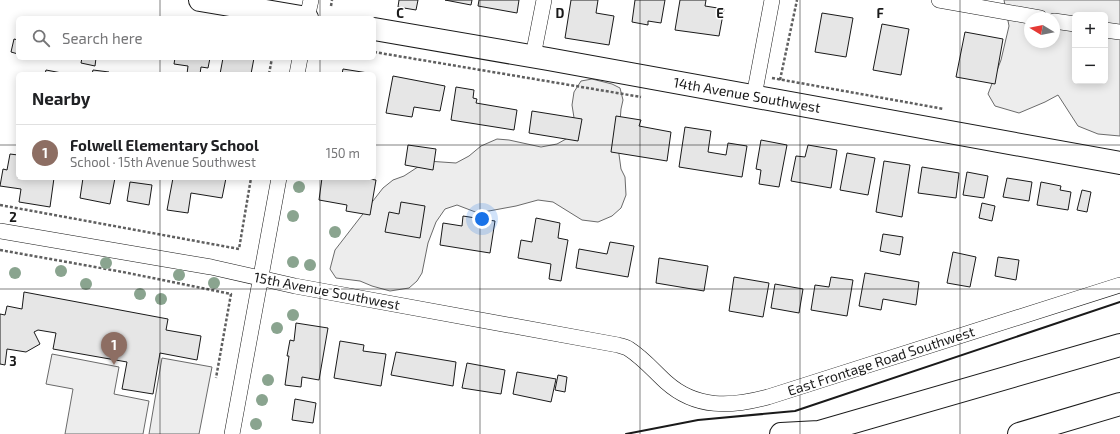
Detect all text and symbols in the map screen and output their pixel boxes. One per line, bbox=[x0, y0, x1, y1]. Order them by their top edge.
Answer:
text: C bbox=[396, 5, 404, 21]
text: D bbox=[556, 5, 565, 21]
text: E bbox=[716, 5, 724, 21]
text: F bbox=[876, 5, 884, 21]
north arrow bbox=[1024, 12, 1060, 48]
map controls bbox=[1072, 12, 1108, 84]
button: + bbox=[1072, 12, 1108, 48]
search box bbox=[16, 16, 376, 60]
icon: search bbox=[30, 27, 52, 49]
text: Search here bbox=[62, 29, 143, 47]
button: − bbox=[1072, 48, 1108, 84]
street label: 14th Avenue Southwest bbox=[672, 73, 822, 116]
text: Nearby bbox=[32, 88, 90, 108]
text: Folwell Elementary School bbox=[70, 136, 259, 154]
text: 1 bbox=[42, 145, 48, 161]
text: 150 m bbox=[326, 145, 360, 161]
text: School · 15th Avenue Southwest bbox=[70, 154, 256, 170]
text: 2 bbox=[9, 209, 17, 225]
your location bbox=[472, 209, 492, 229]
street label: 15th Avenue Southwest bbox=[253, 268, 401, 313]
street label: East Frontage Road Southwest bbox=[785, 322, 976, 399]
pin: 1 bbox=[101, 332, 127, 365]
text: 3 bbox=[9, 353, 17, 369]

